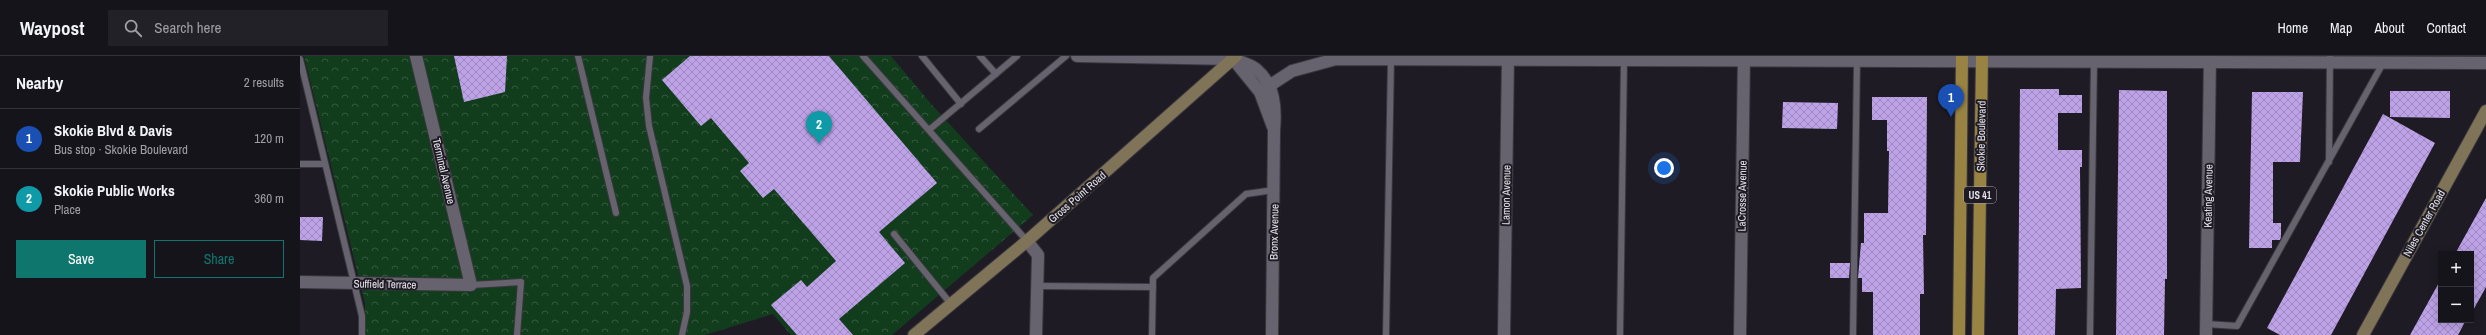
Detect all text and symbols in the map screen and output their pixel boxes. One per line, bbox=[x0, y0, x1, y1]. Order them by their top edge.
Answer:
search box bbox=[108, 10, 388, 46]
text: Waypost bbox=[20, 15, 84, 41]
icon: search bbox=[122, 17, 144, 39]
text: Search here bbox=[154, 17, 221, 38]
text: Home bbox=[2277, 19, 2308, 37]
text: Map bbox=[2330, 19, 2352, 37]
text: About bbox=[2374, 19, 2404, 37]
text: Contact bbox=[2426, 19, 2466, 37]
text: Nearby bbox=[16, 71, 63, 94]
text: 2 results bbox=[244, 74, 284, 91]
pin: 1 bbox=[1938, 84, 1964, 117]
street label: Skokie Boulevard bbox=[1973, 101, 1989, 171]
pin: 2 bbox=[806, 111, 832, 144]
text: Skokie Blvd & Davis bbox=[54, 120, 172, 141]
text: 1 bbox=[26, 130, 32, 147]
text: 120 m bbox=[254, 130, 284, 147]
street label: Terminal Avenue bbox=[430, 137, 458, 205]
text: Bus stop · Skokie Boulevard bbox=[54, 141, 188, 158]
your location bbox=[1654, 158, 1674, 178]
street label: LaCrosse Avenue bbox=[1734, 160, 1750, 232]
street label: Keating Avenue bbox=[2200, 164, 2216, 228]
street label: Lamon Avenue bbox=[1498, 165, 1514, 225]
street label: Gross Point Road bbox=[1045, 168, 1109, 226]
text: Skokie Public Works bbox=[54, 180, 175, 201]
road number: US 41 bbox=[1964, 187, 1996, 203]
street label: Niles Center Road bbox=[2400, 187, 2448, 259]
text: 2 bbox=[26, 190, 32, 207]
text: 360 m bbox=[254, 190, 284, 207]
text: Place bbox=[54, 201, 81, 218]
street label: Bronx Avenue bbox=[1267, 204, 1281, 260]
button: Save bbox=[16, 240, 146, 278]
button: Share bbox=[154, 240, 284, 278]
map controls bbox=[2438, 251, 2474, 323]
button: + bbox=[2438, 251, 2474, 287]
street label: Suffield Terrace bbox=[353, 276, 417, 292]
button: − bbox=[2438, 287, 2474, 323]

